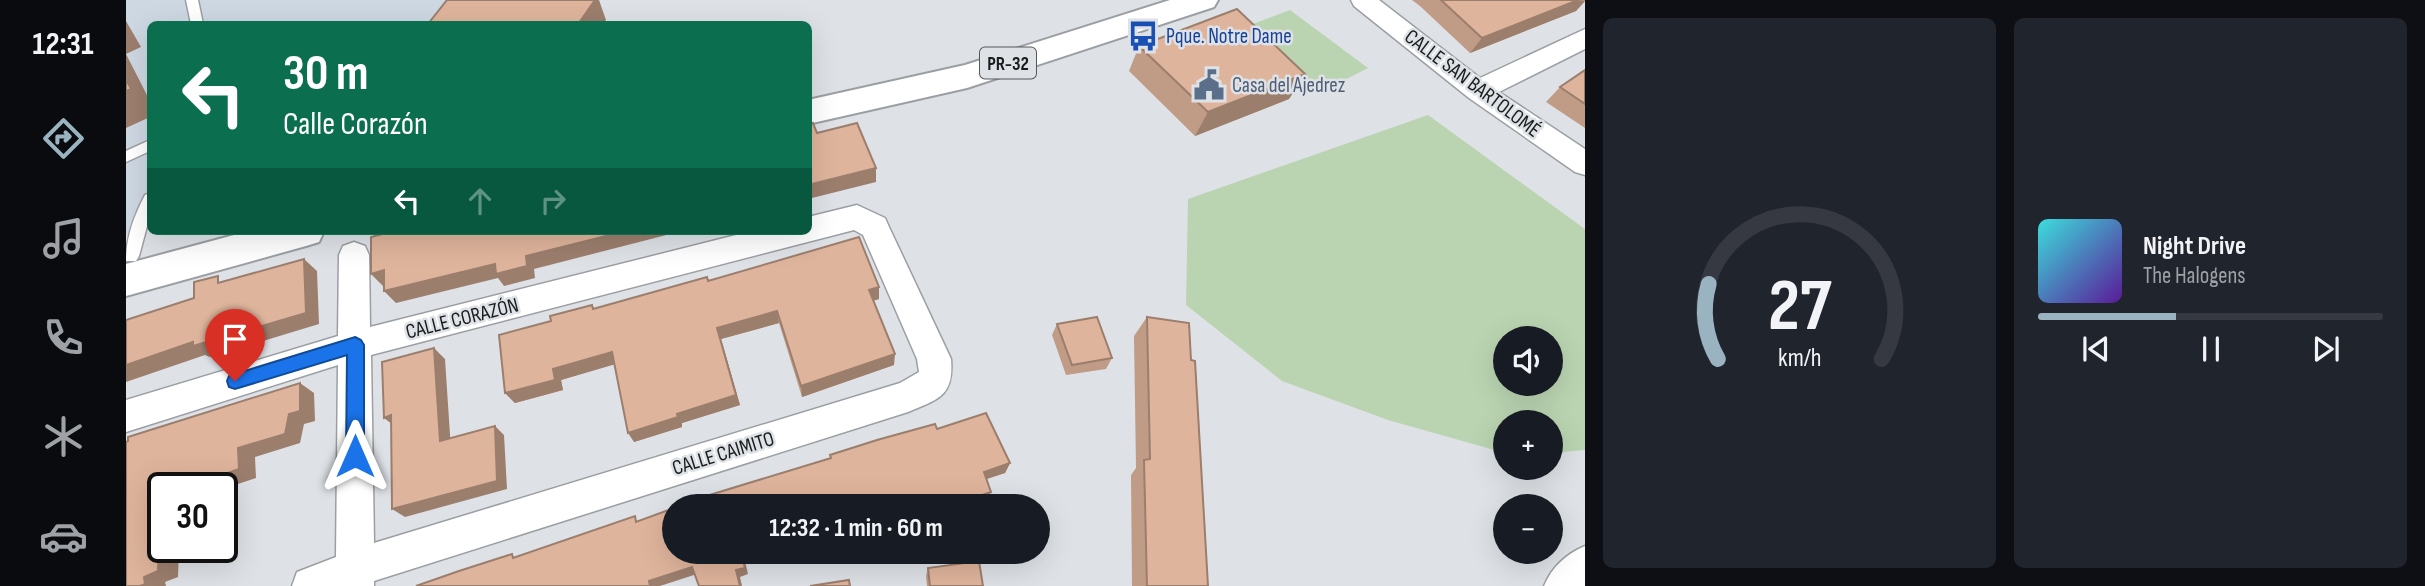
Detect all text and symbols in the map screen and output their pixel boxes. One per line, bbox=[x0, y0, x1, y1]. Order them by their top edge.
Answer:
bus stop icon: Pque. Notre Dame bbox=[1126, 19, 1160, 53]
place label: Pque. Notre Dame bbox=[1166, 24, 1292, 49]
street label: CALLE SAN BARTOLOMÉ bbox=[1400, 24, 1546, 143]
text: 12:31 bbox=[33, 25, 93, 64]
text: 30 m bbox=[283, 45, 368, 104]
road number: PR-32 bbox=[980, 48, 1036, 78]
icon: left bbox=[168, 49, 259, 140]
public building icon: Casa del Ajedrez bbox=[1192, 68, 1226, 102]
place label: Casa del Ajedrez bbox=[1232, 73, 1346, 98]
text: Calle Corazón bbox=[283, 105, 428, 144]
icon: directions bbox=[39, 114, 88, 163]
icon: left bbox=[388, 182, 426, 220]
icon: ahead bbox=[461, 182, 499, 220]
icon: right bbox=[534, 182, 572, 220]
icon: music bbox=[39, 214, 88, 263]
text: Night Drive bbox=[2143, 231, 2246, 262]
text: The Halogens bbox=[2143, 262, 2246, 290]
text: 27 bbox=[1768, 263, 1832, 351]
street label: CALLE CORAZÓN bbox=[403, 292, 521, 345]
pin bbox=[205, 309, 265, 381]
icon: phone bbox=[39, 313, 88, 362]
icon: arrive bbox=[216, 320, 254, 358]
map controls bbox=[1493, 326, 1563, 564]
button: sound bbox=[1493, 326, 1563, 396]
icon: previous bbox=[2077, 330, 2115, 368]
icon: pause bbox=[2192, 330, 2230, 368]
icon: next bbox=[2307, 330, 2345, 368]
text: km/h bbox=[1778, 343, 1821, 374]
button: + bbox=[1493, 410, 1563, 480]
icon: climate bbox=[39, 412, 88, 461]
position arrow bbox=[318, 419, 392, 493]
street label: CALLE CAIMITO bbox=[669, 426, 777, 481]
speed limit sign: 30 bbox=[147, 472, 238, 563]
button: − bbox=[1493, 494, 1563, 564]
icon: car bbox=[39, 512, 88, 561]
text: 12:32 · 1 min · 60 m bbox=[769, 513, 943, 544]

